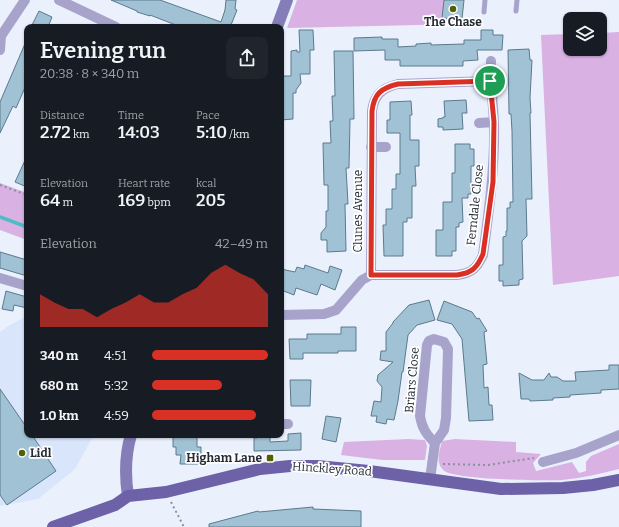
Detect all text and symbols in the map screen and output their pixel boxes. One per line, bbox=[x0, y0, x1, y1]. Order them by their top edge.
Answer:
marker: The Chase bbox=[448, 4, 458, 14]
map controls bbox=[563, 12, 607, 56]
button: layers bbox=[563, 12, 607, 56]
place label: The Chase bbox=[424, 15, 482, 29]
text: Evening run bbox=[40, 37, 166, 64]
button: share bbox=[226, 37, 268, 79]
pin bbox=[473, 64, 507, 98]
text: 20:38 · 8 × 340 m bbox=[40, 66, 139, 81]
icon: arrive bbox=[479, 70, 501, 92]
text: Distance bbox=[40, 109, 85, 122]
text: Time bbox=[118, 109, 144, 122]
text: Pace bbox=[196, 109, 220, 122]
text: 2.72 bbox=[40, 122, 71, 143]
text: 14:03 bbox=[118, 122, 160, 143]
text: 5:10 bbox=[196, 122, 227, 143]
text: km bbox=[71, 128, 89, 141]
text: /km bbox=[227, 128, 249, 141]
street label: Ferndale Close bbox=[464, 164, 486, 246]
street label: Clunes Avenue bbox=[351, 170, 365, 252]
text: Elevation bbox=[40, 177, 88, 190]
text: Heart rate bbox=[118, 177, 170, 190]
text: kcal bbox=[196, 177, 216, 190]
text: 64 bbox=[40, 190, 60, 211]
text: 169 bbox=[118, 190, 145, 211]
text: 205 bbox=[196, 190, 226, 211]
text: m bbox=[60, 196, 73, 209]
text: bpm bbox=[145, 196, 171, 209]
text: Elevation bbox=[40, 236, 97, 251]
text: 42–49 m bbox=[215, 236, 268, 251]
street label: Briars Close bbox=[402, 347, 422, 413]
text: 340 m bbox=[40, 348, 78, 363]
text: 4:51 bbox=[104, 348, 126, 363]
text: 680 m bbox=[40, 378, 79, 393]
text: 5:32 bbox=[104, 378, 128, 393]
text: 1.0 km bbox=[40, 408, 79, 423]
text: 4:59 bbox=[104, 408, 129, 423]
place label: Lidl bbox=[30, 446, 52, 460]
marker: Lidl bbox=[17, 448, 27, 458]
place label: Higham Lane bbox=[186, 451, 262, 465]
marker: Higham Lane bbox=[265, 453, 275, 463]
street label: Hinckley Road bbox=[292, 459, 372, 479]

